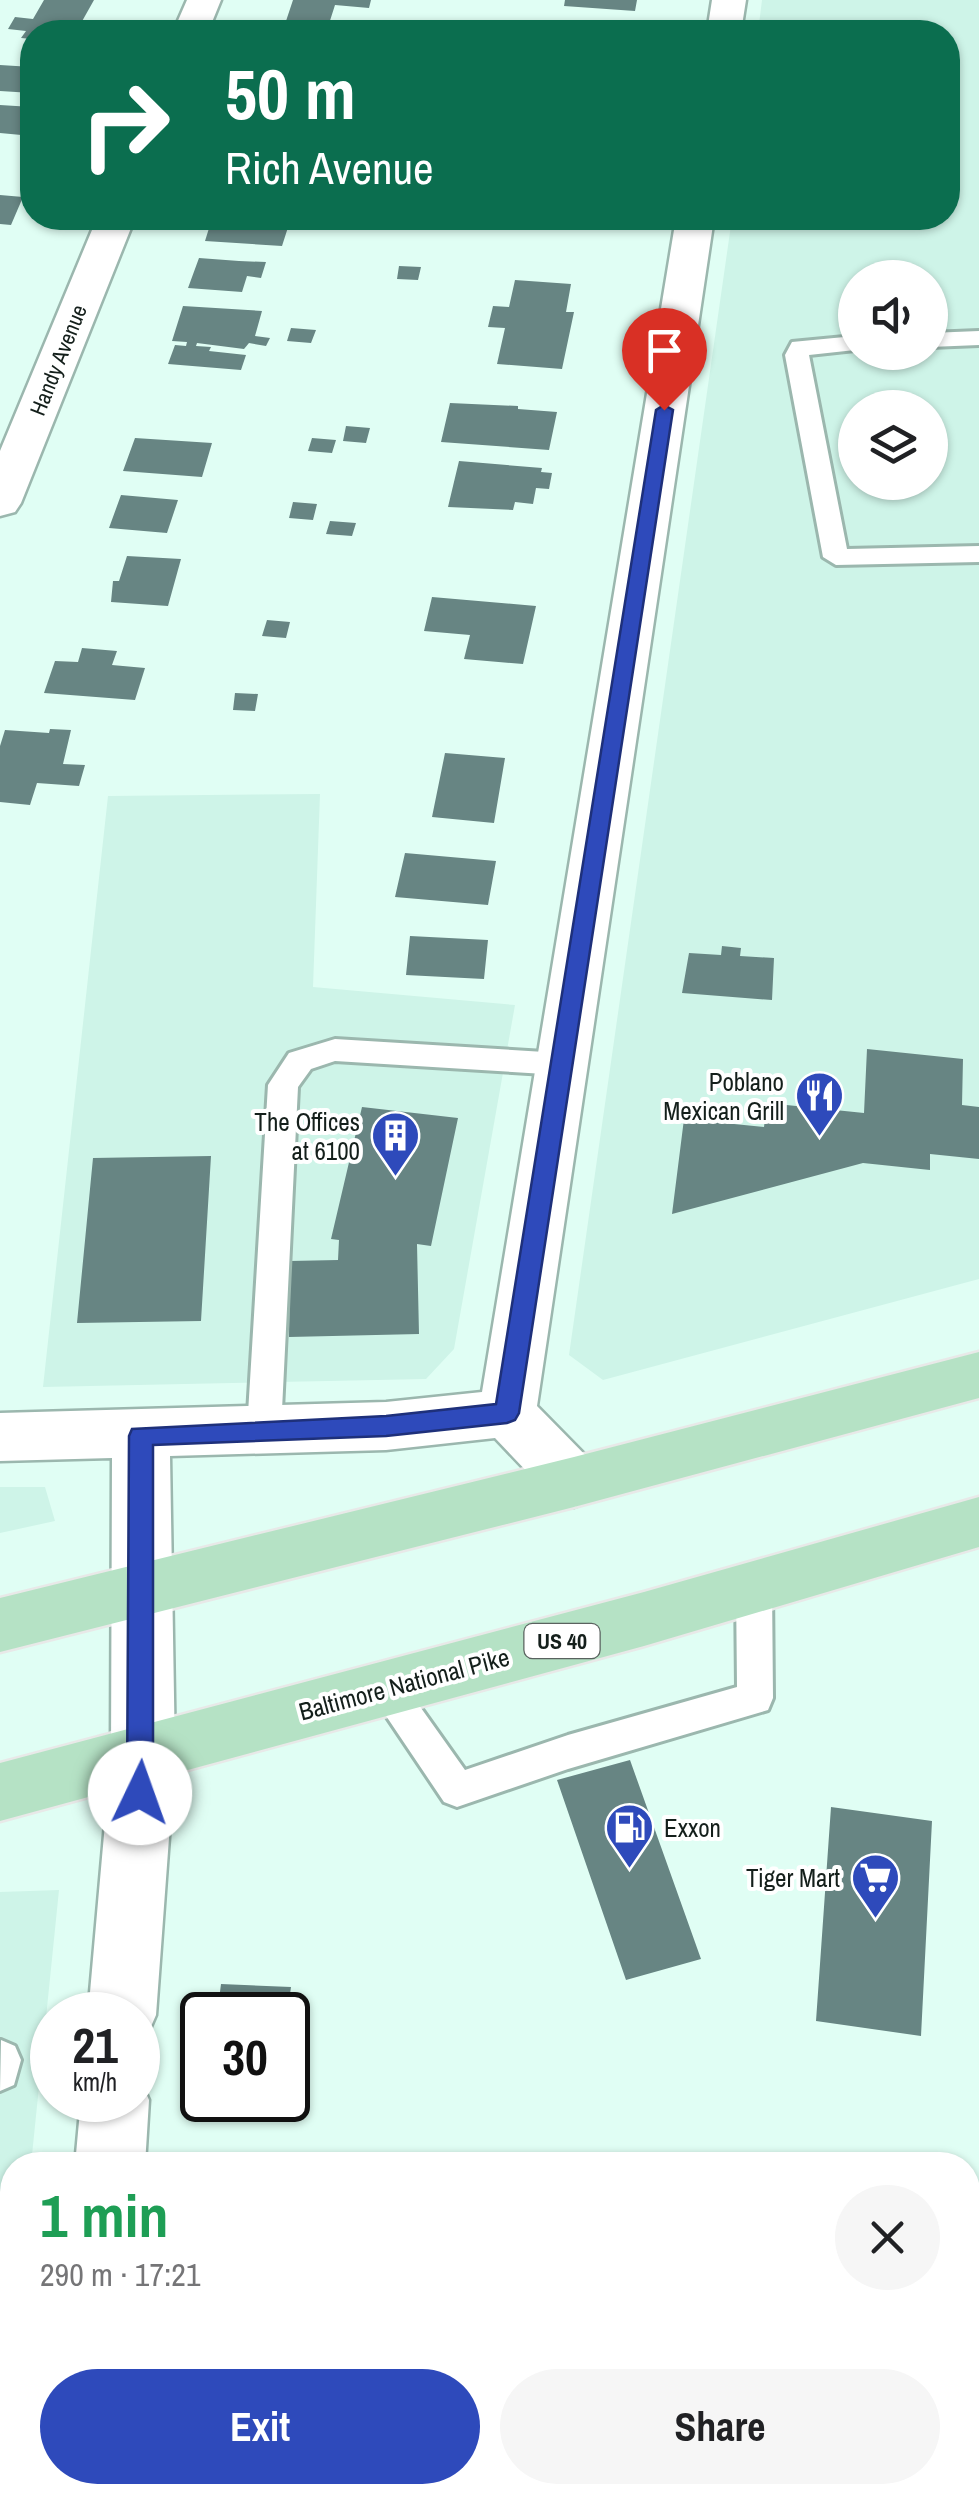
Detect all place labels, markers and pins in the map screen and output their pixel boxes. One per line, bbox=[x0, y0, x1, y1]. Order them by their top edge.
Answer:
pin bbox=[622, 308, 707, 411]
place label: Poblano Mexican Grill bbox=[663, 1065, 784, 1128]
restaurant icon: Poblano Mexican Grill bbox=[793, 1070, 845, 1138]
place label: The Offices at 6100 bbox=[254, 1105, 360, 1168]
building icon: The Offices at 6100 bbox=[369, 1110, 421, 1178]
fuel station icon: Exxon bbox=[603, 1802, 655, 1870]
place label: Exxon bbox=[664, 1811, 721, 1845]
supermarket icon: Tiger Mart bbox=[849, 1852, 901, 1920]
place label: Tiger Mart bbox=[746, 1861, 840, 1895]

